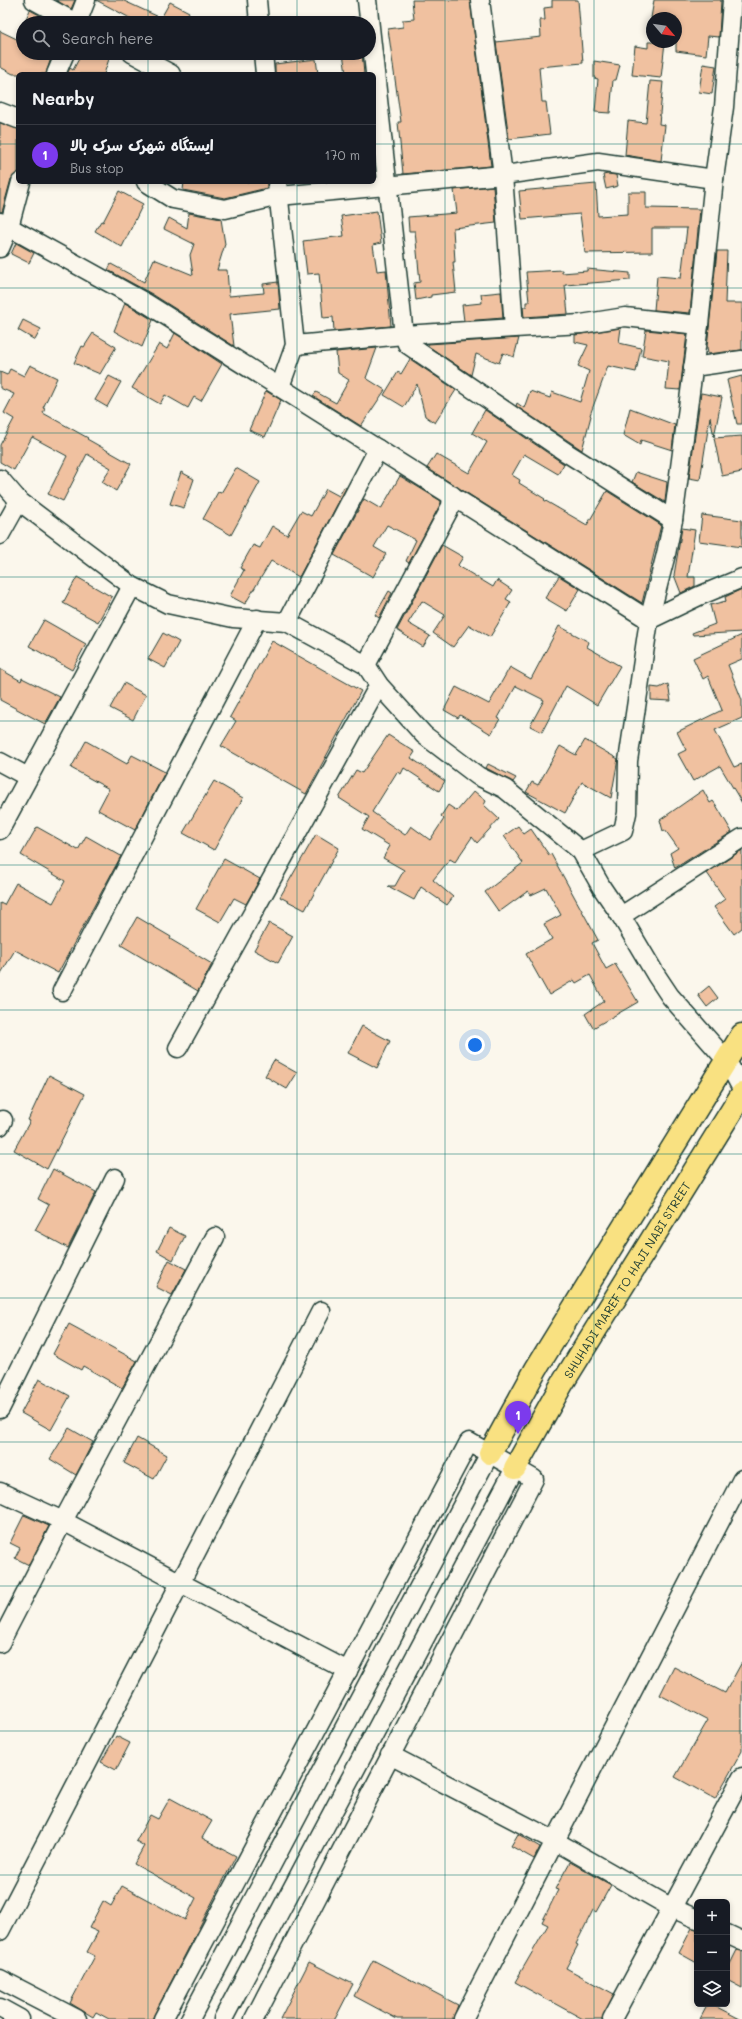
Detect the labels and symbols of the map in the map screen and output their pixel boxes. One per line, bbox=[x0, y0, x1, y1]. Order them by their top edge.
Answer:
north arrow bbox=[646, 12, 682, 48]
your location bbox=[465, 1035, 485, 1055]
street label: SHUHADI MAREF TO HAJI NABI STREET bbox=[560, 1178, 694, 1381]
pin: 1 bbox=[505, 1401, 531, 1434]

